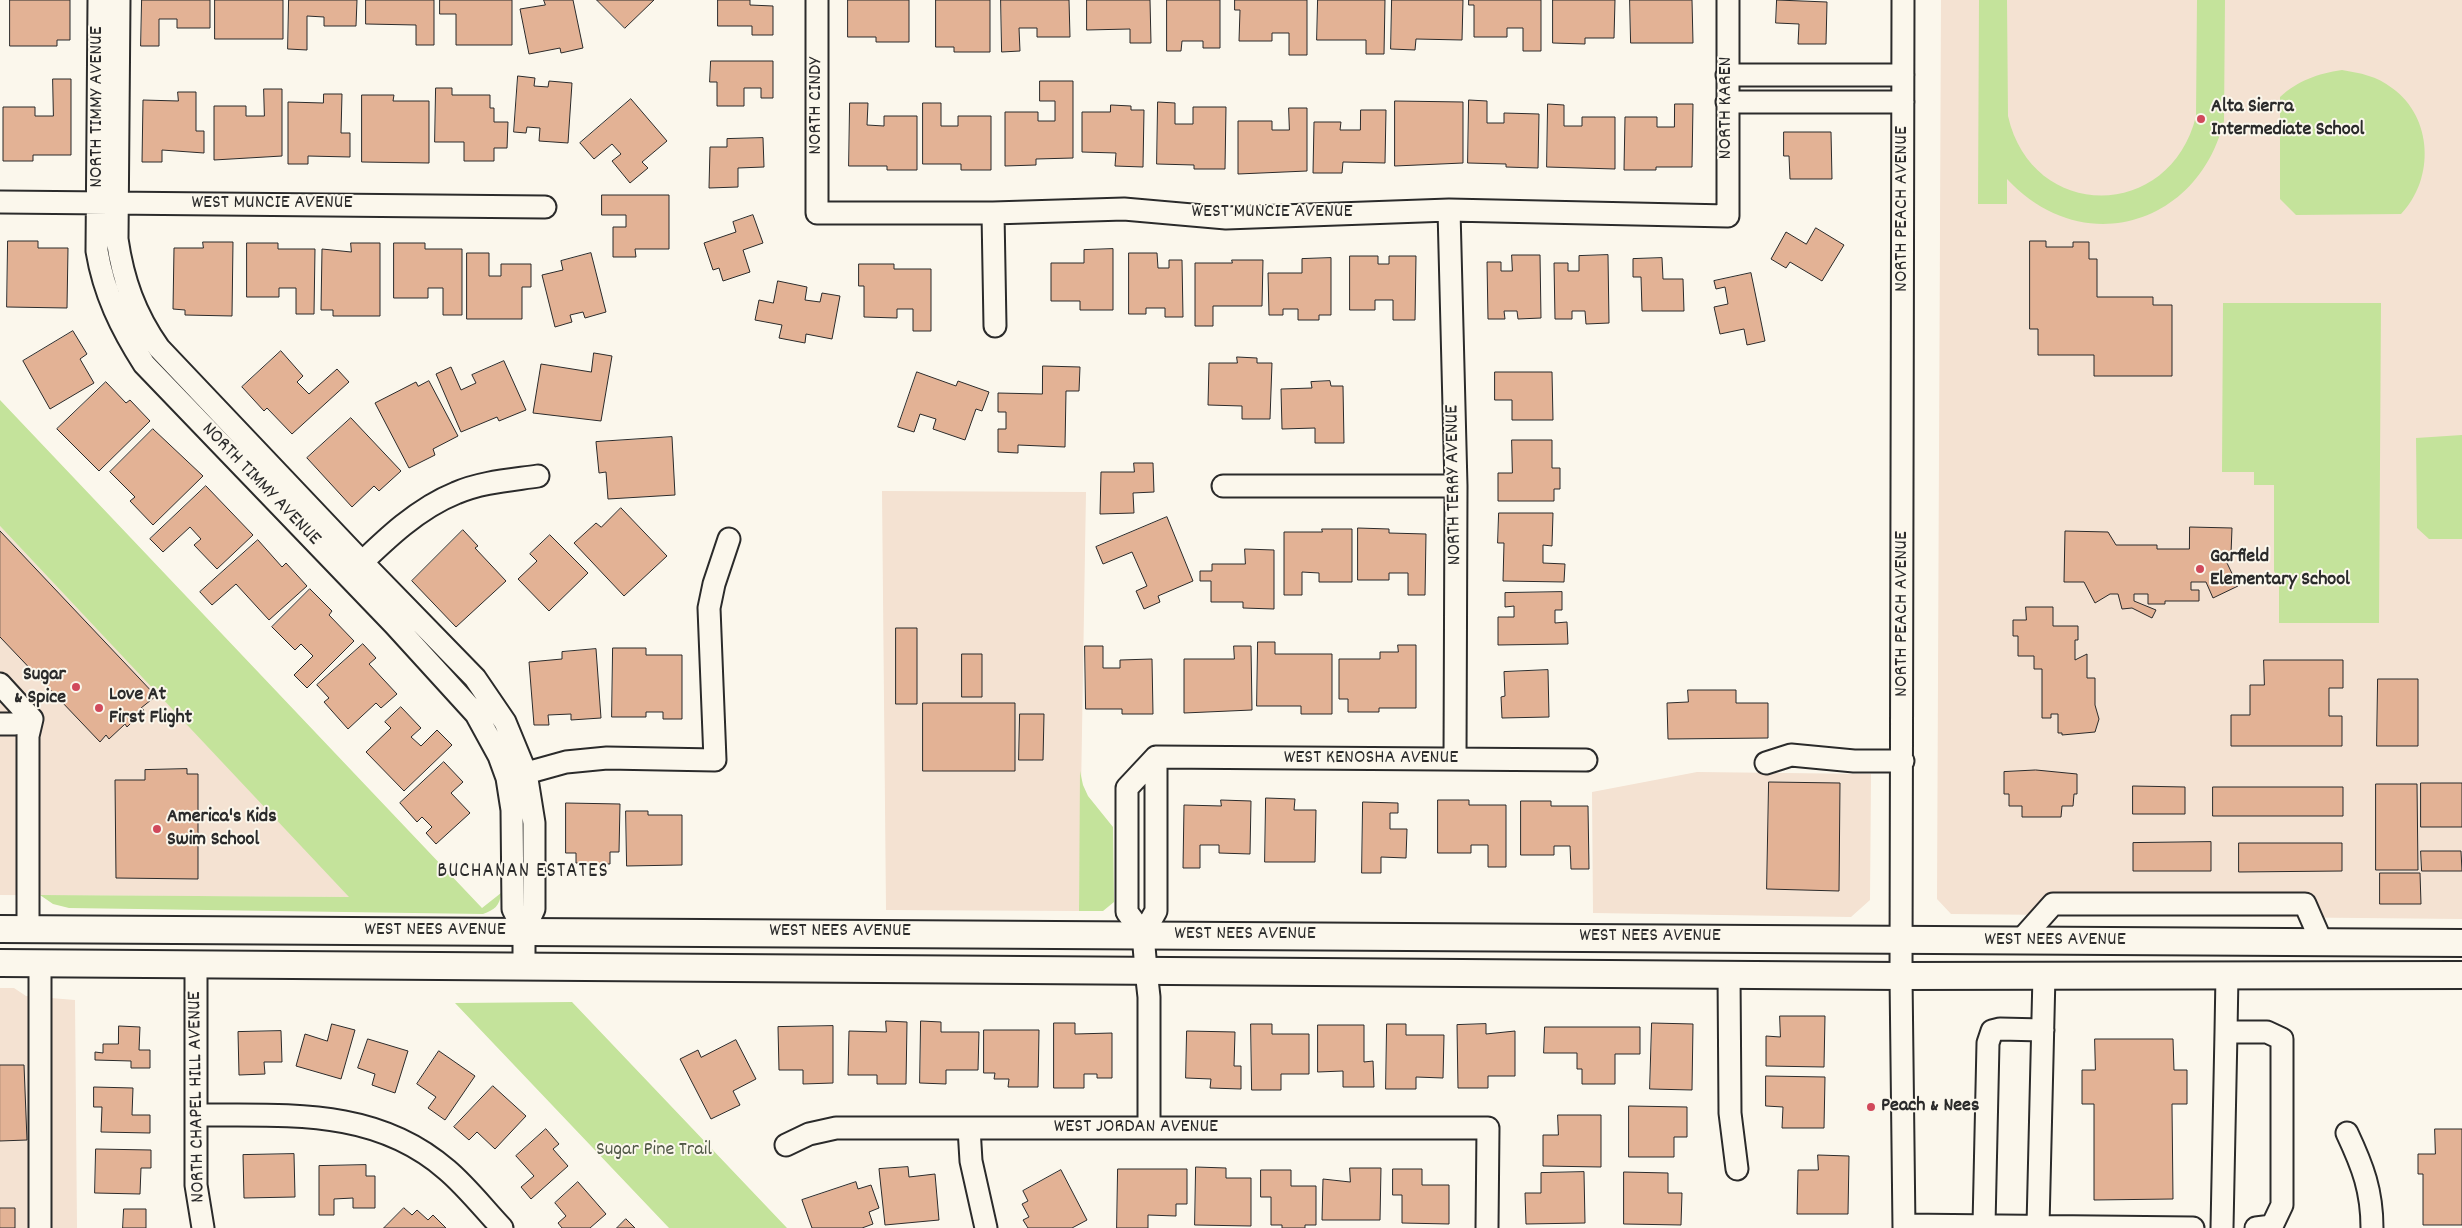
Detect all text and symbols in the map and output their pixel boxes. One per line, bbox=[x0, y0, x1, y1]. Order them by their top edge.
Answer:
street label: NORTH TIMMY AVENUE bbox=[86, 26, 110, 188]
street label: NORTH CINDY bbox=[805, 57, 829, 155]
street label: NORTH KAREN bbox=[1715, 57, 1739, 159]
place label: Alta Sierra Intermediate School bbox=[2211, 96, 2364, 143]
marker: Alta Sierra Intermediate School bbox=[2195, 113, 2207, 125]
street label: NORTH PEACH AVENUE bbox=[1891, 126, 1915, 292]
street label: WEST MUNCIE AVENUE bbox=[191, 192, 353, 216]
street label: WEST MUNCIE AVENUE bbox=[1191, 201, 1353, 225]
street label: NORTH TERRY AVENUE bbox=[1442, 405, 1468, 565]
street label: NORTH TIMMY AVENUE bbox=[195, 419, 325, 551]
street label: NORTH PEACH AVENUE bbox=[1891, 531, 1915, 697]
place label: Garfield Elementary School bbox=[2210, 546, 2350, 593]
marker: Garfield Elementary School bbox=[2194, 563, 2206, 575]
place label: Sugar & Spice bbox=[14, 664, 66, 711]
marker: Sugar & Spice bbox=[70, 681, 82, 693]
place label: Love At First Flight bbox=[109, 684, 192, 731]
marker: Love At First Flight bbox=[93, 702, 105, 714]
street label: WEST KENOSHA AVENUE bbox=[1284, 747, 1458, 771]
place label: America's Kids Swim School bbox=[167, 806, 277, 853]
marker: America's Kids Swim School bbox=[151, 823, 163, 835]
district label: BUCHANAN ESTATES bbox=[435, 860, 611, 886]
street label: WEST NEES AVENUE bbox=[364, 919, 506, 943]
street label: WEST NEES AVENUE bbox=[769, 920, 911, 944]
street label: WEST NEES AVENUE bbox=[1174, 923, 1316, 947]
street label: WEST NEES AVENUE bbox=[1579, 925, 1721, 949]
street label: WEST NEES AVENUE bbox=[1984, 929, 2126, 953]
street label: NORTH CHAPEL HILL AVENUE bbox=[184, 991, 212, 1203]
place label: Peach & Nees bbox=[1881, 1095, 1979, 1119]
marker: Peach & Nees bbox=[1865, 1101, 1877, 1113]
street label: WEST JORDAN AVENUE bbox=[1054, 1116, 1218, 1140]
park label: Sugar Pine Trail bbox=[596, 1139, 712, 1163]

